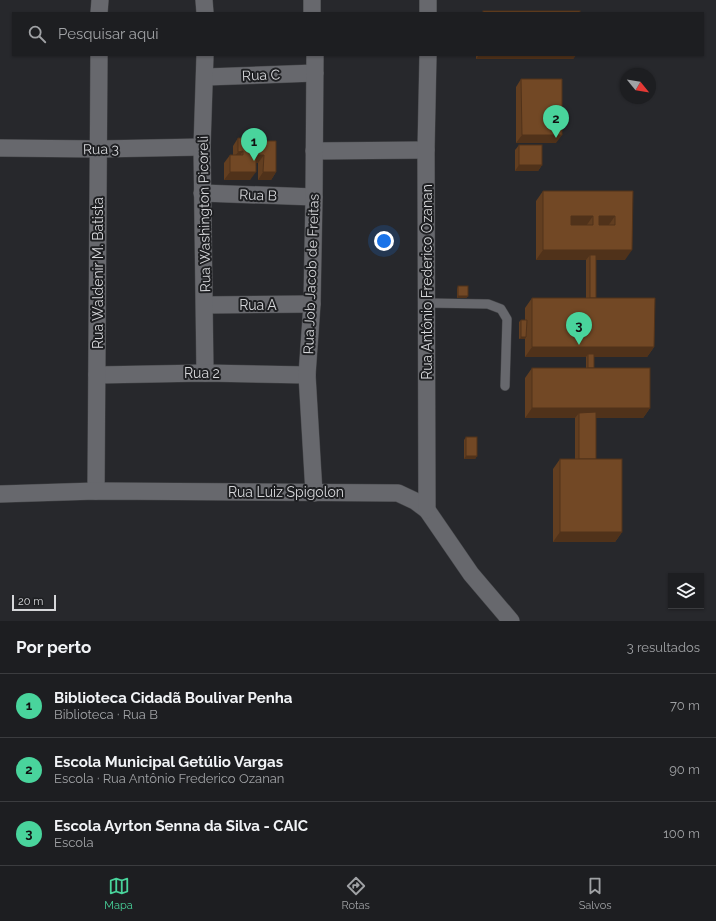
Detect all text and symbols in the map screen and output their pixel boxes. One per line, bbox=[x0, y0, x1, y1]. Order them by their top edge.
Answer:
search box bbox=[12, 12, 704, 56]
icon: search bbox=[26, 23, 48, 45]
text: Pesquisar aqui bbox=[58, 25, 158, 43]
street label: Rua C bbox=[242, 66, 281, 84]
north arrow bbox=[620, 68, 656, 104]
pin: 2 bbox=[543, 105, 569, 138]
pin: 1 bbox=[241, 128, 267, 161]
street label: Rua Washington Picoreli bbox=[195, 136, 213, 292]
street label: Rua 3 bbox=[83, 141, 119, 157]
street label: Rua Antônio Frederico Ozanan bbox=[419, 184, 435, 380]
street label: Rua B bbox=[239, 186, 277, 204]
street label: Rua Job Jacob de Freitas bbox=[300, 193, 322, 355]
street label: Rua Waldenir M. Batista bbox=[90, 197, 106, 349]
your location bbox=[374, 231, 394, 251]
street label: Rua A bbox=[239, 297, 277, 313]
pin: 3 bbox=[566, 312, 592, 345]
street label: Rua 2 bbox=[184, 365, 220, 381]
street label: Rua Luiz Spigolon bbox=[228, 484, 344, 500]
map controls bbox=[668, 573, 704, 609]
button: layers bbox=[668, 573, 704, 609]
scale bar bbox=[12, 593, 56, 612]
text: 20 m bbox=[18, 595, 43, 608]
text: Por perto bbox=[16, 637, 91, 657]
text: 3 resultados bbox=[627, 640, 700, 655]
text: Biblioteca Cidadã Boulivar Penha bbox=[54, 689, 292, 707]
text: 1 bbox=[26, 698, 32, 713]
text: 70 m bbox=[670, 698, 700, 713]
text: Biblioteca · Rua B bbox=[54, 707, 158, 722]
text: Escola Municipal Getúlio Vargas bbox=[54, 753, 283, 771]
text: 2 bbox=[25, 762, 33, 777]
text: 90 m bbox=[669, 762, 700, 777]
text: Escola · Rua Antônio Frederico Ozanan bbox=[54, 771, 284, 786]
text: Escola Ayrton Senna da Silva - CAIC bbox=[54, 817, 308, 835]
text: 3 bbox=[25, 826, 33, 841]
text: 100 m bbox=[663, 826, 700, 841]
text: Escola bbox=[54, 835, 94, 850]
tab: Mapa bbox=[104, 875, 133, 912]
tab: Rotas bbox=[341, 875, 370, 912]
tab: Salvos bbox=[579, 875, 612, 912]

